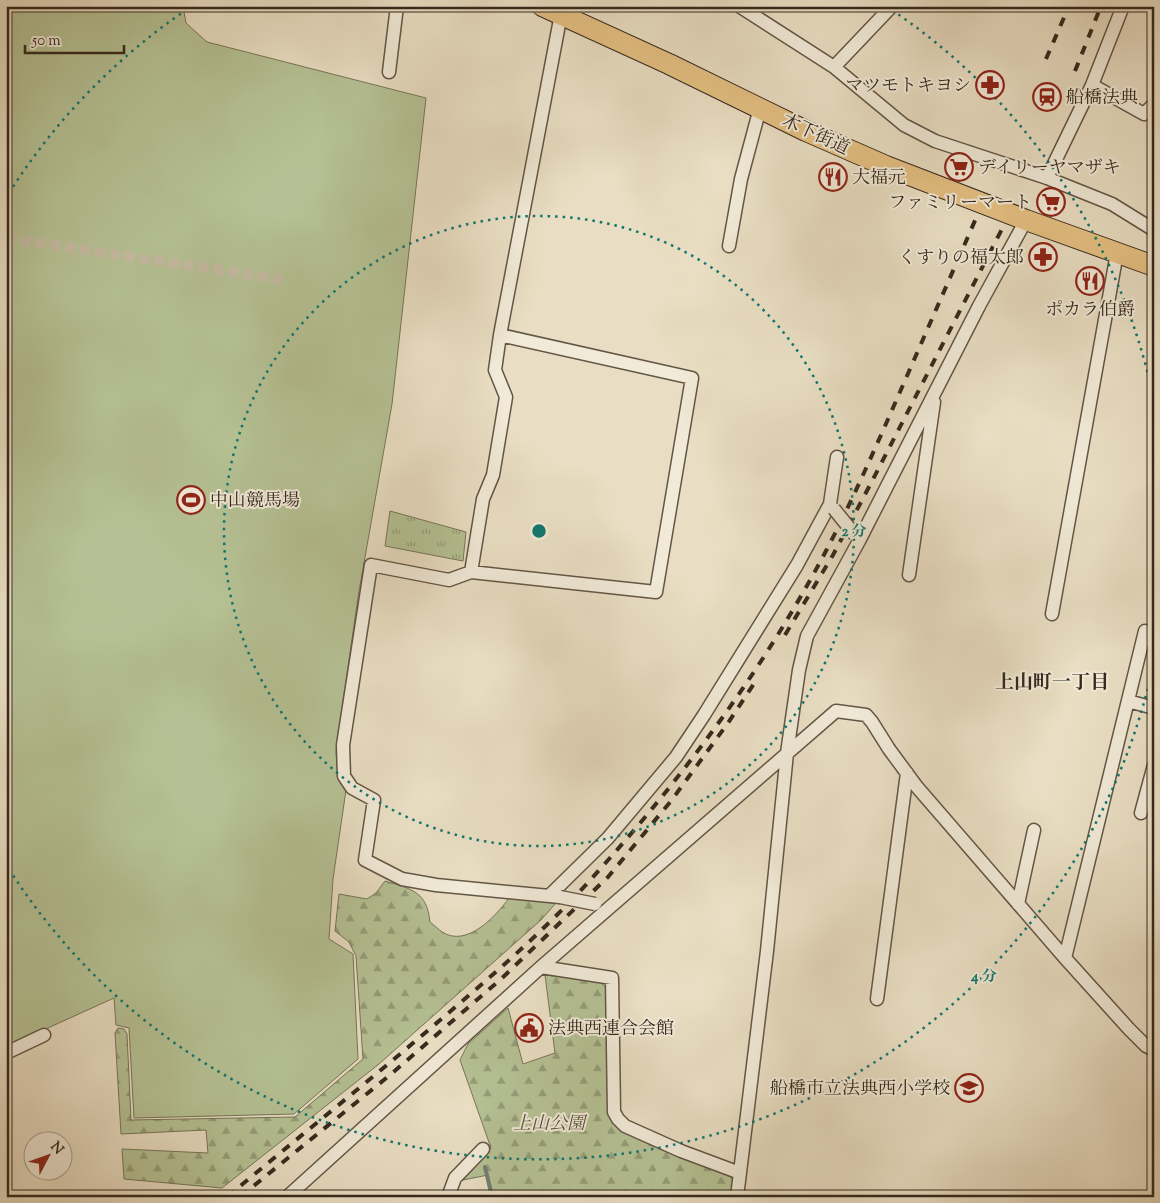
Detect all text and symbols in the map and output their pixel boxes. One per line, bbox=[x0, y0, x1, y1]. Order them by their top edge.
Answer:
scale bar bbox=[25, 22, 124, 54]
text: 50 m bbox=[31, 31, 61, 52]
pharmacy icon: マツモトキヨシ bbox=[975, 70, 1005, 100]
place label: マツモトキヨシ bbox=[846, 74, 971, 100]
station icon: 船橋法典 bbox=[1032, 82, 1062, 112]
place label: 船橋法典 bbox=[1066, 86, 1138, 112]
street label: 木下街道 bbox=[777, 109, 853, 163]
supermarket icon: デイリーヤマザキ bbox=[944, 152, 974, 182]
place label: デイリーヤマザキ bbox=[978, 156, 1121, 182]
restaurant icon: 大福元 bbox=[818, 162, 848, 192]
place label: 大福元 bbox=[852, 166, 906, 192]
supermarket icon: ファミリーマート bbox=[1036, 187, 1066, 217]
place label: ファミリーマート bbox=[888, 191, 1032, 217]
pharmacy icon: くすりの福太郎 bbox=[1028, 242, 1058, 272]
place label: くすりの福太郎 bbox=[898, 246, 1024, 272]
restaurant icon: ポカラ伯爵 bbox=[1075, 266, 1105, 296]
place label: ポカラ伯爵 bbox=[1045, 298, 1135, 324]
sports icon: 中山競馬場 bbox=[176, 485, 206, 515]
place label: 中山競馬場 bbox=[210, 489, 300, 515]
centre of rings bbox=[530, 522, 548, 540]
text: 2 分 bbox=[841, 522, 867, 543]
district label: 上山町一丁目 bbox=[995, 670, 1109, 697]
text: 4 分 bbox=[970, 967, 997, 988]
public building icon: 法典西連合会館 bbox=[514, 1013, 544, 1043]
place label: 法典西連合会館 bbox=[548, 1017, 674, 1043]
school or university icon: 船橋市立法典西小学校 bbox=[954, 1073, 984, 1103]
place label: 船橋市立法典西小学校 bbox=[770, 1077, 950, 1103]
park label: 上山公園 bbox=[513, 1112, 588, 1138]
north arrow bbox=[22, 1130, 72, 1180]
text: N bbox=[45, 1138, 68, 1160]

